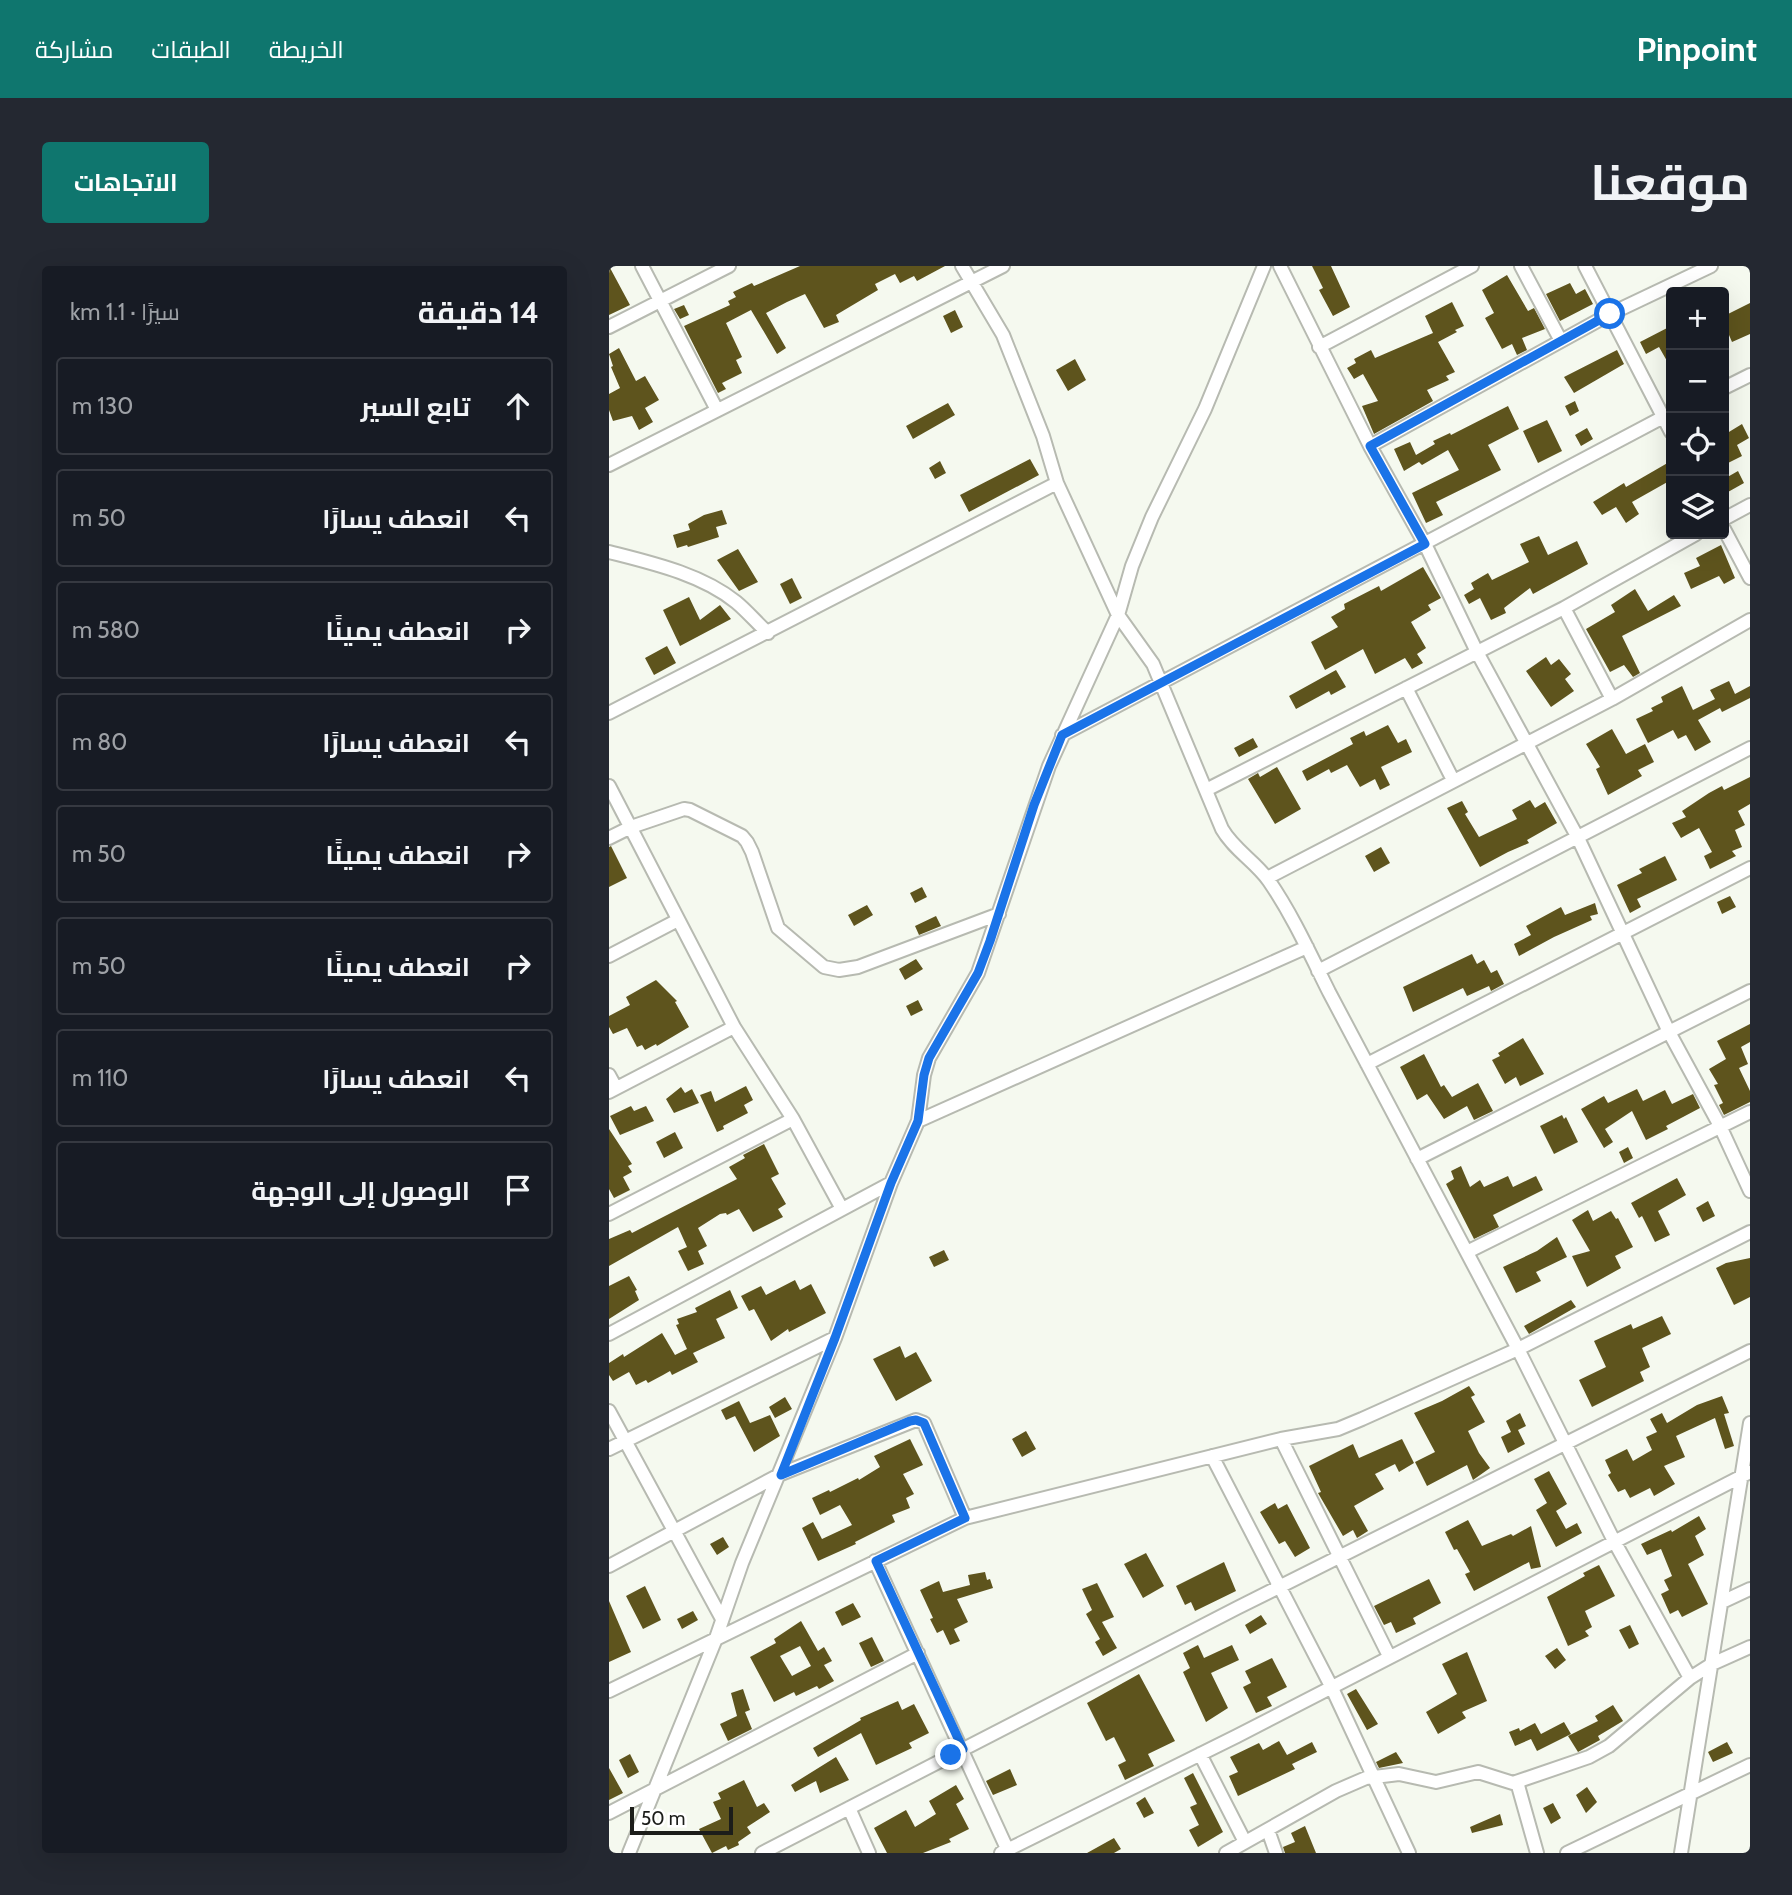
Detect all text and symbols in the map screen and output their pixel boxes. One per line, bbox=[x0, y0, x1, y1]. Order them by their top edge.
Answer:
text: Pinpoint bbox=[1636, 29, 1757, 69]
text: مشاركة bbox=[35, 35, 113, 64]
text: الطبقات bbox=[151, 35, 231, 64]
text: الخريطة bbox=[269, 35, 344, 64]
button: الاتجاهات bbox=[42, 142, 209, 223]
text: موقعنا bbox=[1590, 153, 1750, 212]
map controls bbox=[1666, 287, 1729, 539]
button: + bbox=[1666, 287, 1729, 350]
text: 14 دقيقة bbox=[418, 294, 539, 331]
text: سيرًا · 1.1 km bbox=[70, 298, 180, 326]
route start bbox=[1594, 298, 1625, 329]
button: − bbox=[1666, 350, 1729, 413]
icon: ahead bbox=[499, 387, 537, 425]
text: تابع السير bbox=[361, 391, 470, 423]
text: 130 m bbox=[72, 392, 133, 420]
button: locate bbox=[1666, 413, 1729, 476]
button: layers bbox=[1666, 476, 1729, 539]
icon: left bbox=[499, 499, 537, 537]
text: انعطف يسارًا bbox=[322, 503, 470, 535]
text: 50 m bbox=[72, 504, 126, 532]
icon: right bbox=[499, 611, 537, 649]
text: انعطف يمينًا bbox=[326, 615, 470, 647]
text: 580 m bbox=[72, 616, 140, 644]
icon: left bbox=[499, 723, 537, 761]
text: انعطف يسارًا bbox=[322, 727, 470, 759]
text: 80 m bbox=[72, 728, 127, 756]
icon: right bbox=[499, 835, 537, 873]
text: انعطف يمينًا bbox=[326, 839, 470, 871]
text: 50 m bbox=[72, 840, 126, 868]
icon: right bbox=[499, 947, 537, 985]
text: انعطف يمينًا bbox=[326, 951, 470, 983]
text: 50 m bbox=[72, 952, 126, 980]
icon: left bbox=[499, 1059, 537, 1097]
text: انعطف يسارًا bbox=[322, 1063, 470, 1095]
text: 110 m bbox=[72, 1064, 128, 1092]
icon: arrive bbox=[499, 1171, 537, 1209]
text: الوصول إلى الوجهة bbox=[251, 1175, 470, 1207]
route end bbox=[935, 1739, 966, 1770]
scale bar bbox=[630, 1804, 733, 1836]
text: 50 m bbox=[641, 1807, 685, 1830]

